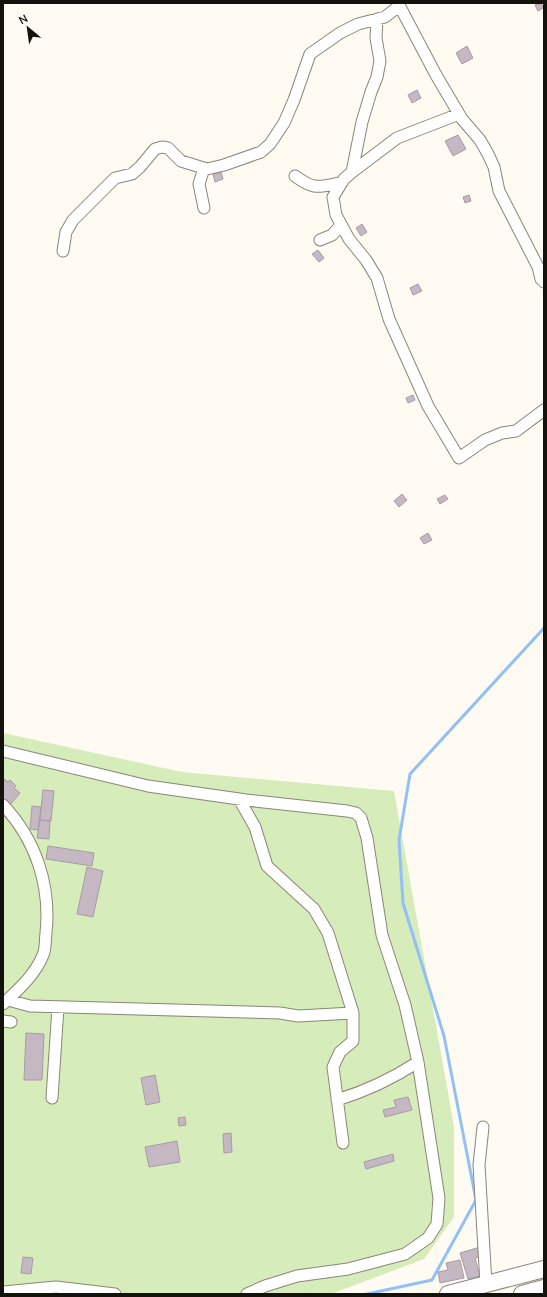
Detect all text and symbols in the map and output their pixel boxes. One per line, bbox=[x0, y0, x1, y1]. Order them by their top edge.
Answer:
north arrow bbox=[8, 8, 48, 48]
text: N bbox=[16, 11, 31, 28]

